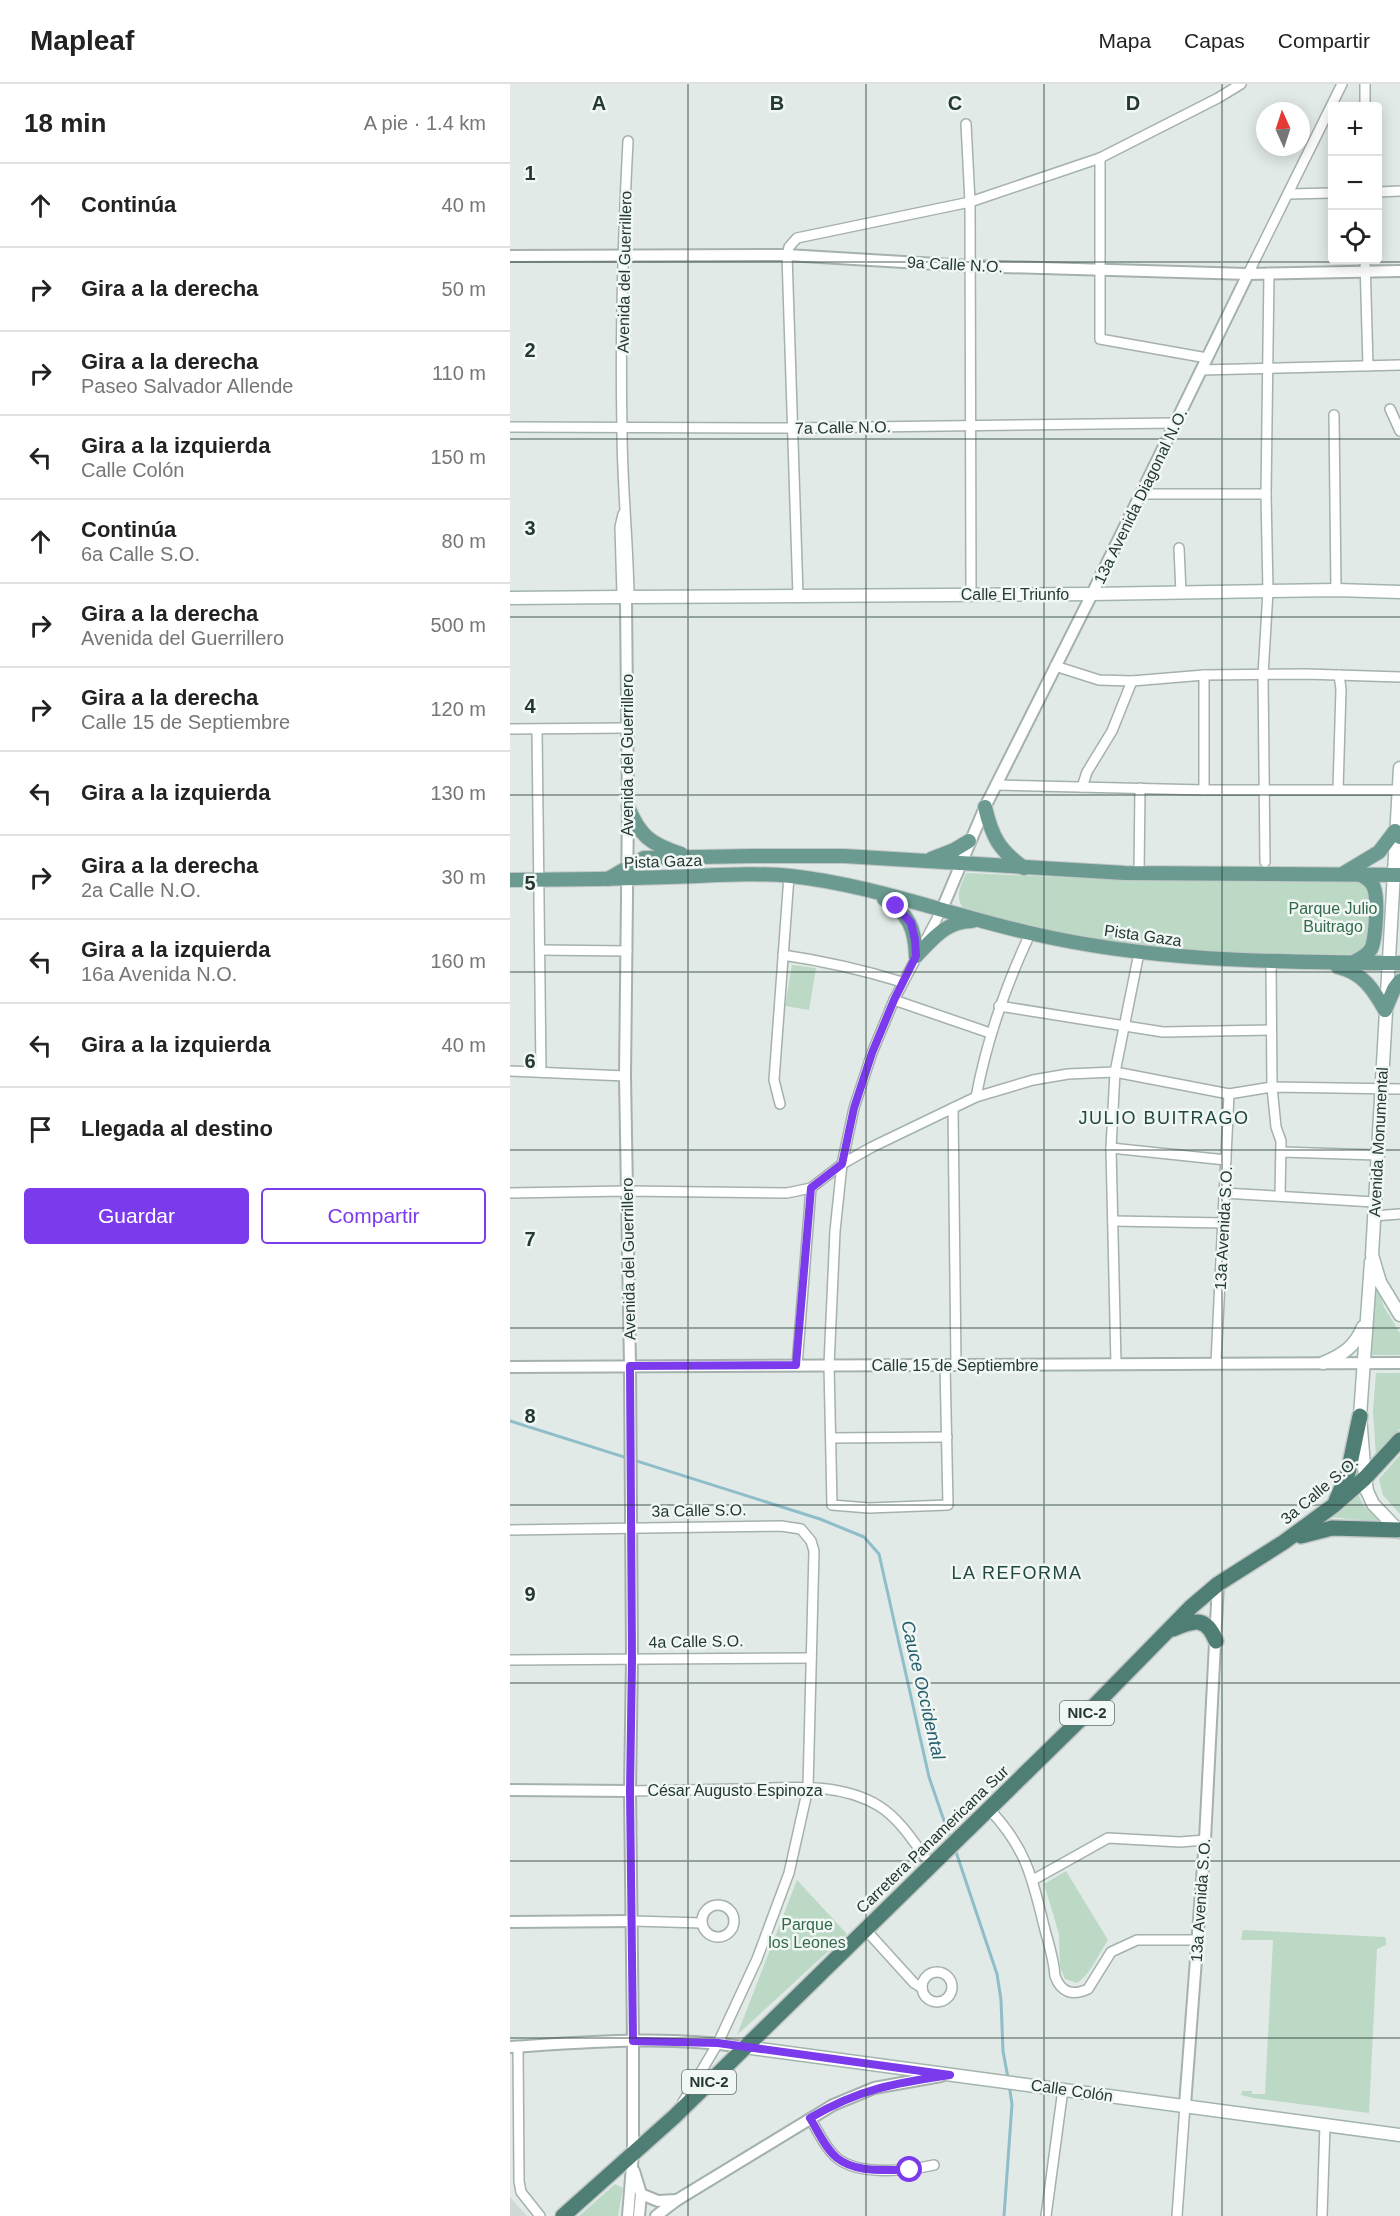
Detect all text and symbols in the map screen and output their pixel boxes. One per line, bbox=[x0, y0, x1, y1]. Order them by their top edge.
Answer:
text: Mapleaf bbox=[30, 25, 134, 56]
text: Mapa bbox=[1099, 29, 1151, 52]
text: Capas bbox=[1184, 29, 1245, 52]
text: Compartir bbox=[1278, 29, 1370, 52]
text: A bbox=[592, 92, 606, 114]
text: B bbox=[770, 92, 784, 114]
text: C bbox=[948, 92, 962, 114]
text: D bbox=[1126, 92, 1140, 114]
north arrow bbox=[1256, 102, 1310, 156]
map controls bbox=[1328, 102, 1382, 264]
button: + bbox=[1328, 102, 1382, 156]
text: 18 min bbox=[24, 108, 106, 138]
text: A pie · 1.4 km bbox=[364, 112, 486, 134]
button: − bbox=[1328, 156, 1382, 210]
text: 1 bbox=[524, 162, 536, 184]
icon: ahead bbox=[24, 189, 57, 222]
street label: Avenida del Guerrillero bbox=[615, 191, 634, 353]
text: Continúa bbox=[81, 192, 176, 217]
text: 40 m bbox=[442, 194, 486, 216]
button: locate bbox=[1328, 210, 1382, 264]
street label: 9a Calle N.O. bbox=[907, 253, 1003, 276]
icon: right bbox=[24, 273, 57, 306]
text: Gira a la derecha bbox=[81, 276, 258, 301]
text: 50 m bbox=[442, 278, 486, 300]
text: 2 bbox=[524, 339, 536, 361]
text: Gira a la derecha bbox=[81, 349, 258, 374]
icon: right bbox=[24, 357, 57, 390]
text: 110 m bbox=[432, 362, 486, 384]
text: Paseo Salvador Allende bbox=[81, 375, 293, 397]
street label: 13a Avenida Diagonal N.O. bbox=[1091, 406, 1190, 587]
street label: 7a Calle N.O. bbox=[795, 418, 891, 437]
text: Gira a la izquierda bbox=[81, 433, 271, 458]
icon: left bbox=[24, 441, 57, 474]
text: 150 m bbox=[430, 446, 486, 468]
text: Calle Colón bbox=[81, 459, 184, 481]
text: Continúa bbox=[81, 517, 176, 542]
text: 3 bbox=[524, 517, 536, 539]
icon: ahead bbox=[24, 525, 57, 558]
text: 80 m bbox=[442, 530, 486, 552]
text: 6a Calle S.O. bbox=[81, 543, 200, 565]
street label: Calle El Triunfo bbox=[961, 586, 1069, 603]
text: Gira a la derecha bbox=[81, 601, 258, 626]
icon: right bbox=[24, 609, 57, 642]
text: 500 m bbox=[430, 614, 486, 636]
text: Avenida del Guerrillero bbox=[81, 627, 284, 649]
street label: Avenida del Guerrillero bbox=[619, 674, 636, 836]
text: Gira a la derecha bbox=[81, 685, 258, 710]
icon: right bbox=[24, 693, 57, 726]
text: 4 bbox=[524, 695, 536, 717]
text: 120 m bbox=[430, 698, 486, 720]
text: Calle 15 de Septiembre bbox=[81, 711, 290, 733]
icon: left bbox=[24, 777, 57, 810]
text: Gira a la izquierda bbox=[81, 780, 271, 805]
text: 130 m bbox=[430, 782, 486, 804]
street label: Pista Gaza bbox=[624, 852, 703, 871]
text: Gira a la derecha bbox=[81, 853, 258, 878]
icon: right bbox=[24, 861, 57, 894]
text: 30 m bbox=[442, 866, 486, 888]
text: 5 bbox=[524, 872, 536, 894]
text: 2a Calle N.O. bbox=[81, 879, 201, 901]
route end bbox=[882, 892, 908, 918]
park label: Parque Julio Buitrago bbox=[1289, 900, 1378, 935]
street label: Pista Gaza bbox=[1103, 922, 1183, 949]
text: Gira a la izquierda bbox=[81, 937, 271, 962]
icon: left bbox=[24, 945, 57, 978]
text: 160 m bbox=[430, 950, 486, 972]
text: 16a Avenida N.O. bbox=[81, 963, 237, 985]
icon: left bbox=[24, 1029, 57, 1062]
text: Gira a la izquierda bbox=[81, 1032, 271, 1057]
text: 40 m bbox=[442, 1034, 486, 1056]
text: 6 bbox=[524, 1050, 536, 1072]
street label: Avenida Monumental bbox=[1366, 1067, 1391, 1217]
district label: JULIO BUITRAGO bbox=[1078, 1108, 1250, 1128]
icon: arrive bbox=[24, 1113, 57, 1146]
text: Llegada al destino bbox=[81, 1116, 273, 1141]
street label: 13a Avenida S.O. bbox=[1212, 1166, 1235, 1291]
street label: Avenida del Guerrillero bbox=[619, 1178, 638, 1340]
button: Guardar bbox=[24, 1188, 249, 1244]
button: Compartir bbox=[261, 1188, 486, 1244]
text: 7 bbox=[524, 1228, 536, 1250]
street label: Calle 15 de Septiembre bbox=[871, 1357, 1039, 1374]
text: 8 bbox=[524, 1405, 536, 1427]
street label: 3a Calle S.O. bbox=[1277, 1453, 1361, 1527]
street label: 3a Calle S.O. bbox=[651, 1501, 747, 1520]
district label: LA REFORMA bbox=[951, 1563, 1083, 1583]
text: 9 bbox=[524, 1583, 536, 1605]
water label: Cauce Occidental bbox=[897, 1619, 949, 1762]
street label: 4a Calle S.O. bbox=[648, 1632, 744, 1651]
road number: NIC-2 bbox=[1060, 1701, 1114, 1725]
street label: Carretera Panamericana Sur bbox=[853, 1762, 1012, 1917]
street label: César Augusto Espinoza bbox=[647, 1782, 823, 1799]
street label: 13a Avenida S.O. bbox=[1188, 1837, 1213, 1963]
park label: Parque los Leones bbox=[768, 1916, 846, 1951]
road number: NIC-2 bbox=[682, 2070, 736, 2094]
street label: Calle Colón bbox=[1030, 2076, 1114, 2105]
route start bbox=[896, 2156, 922, 2182]

